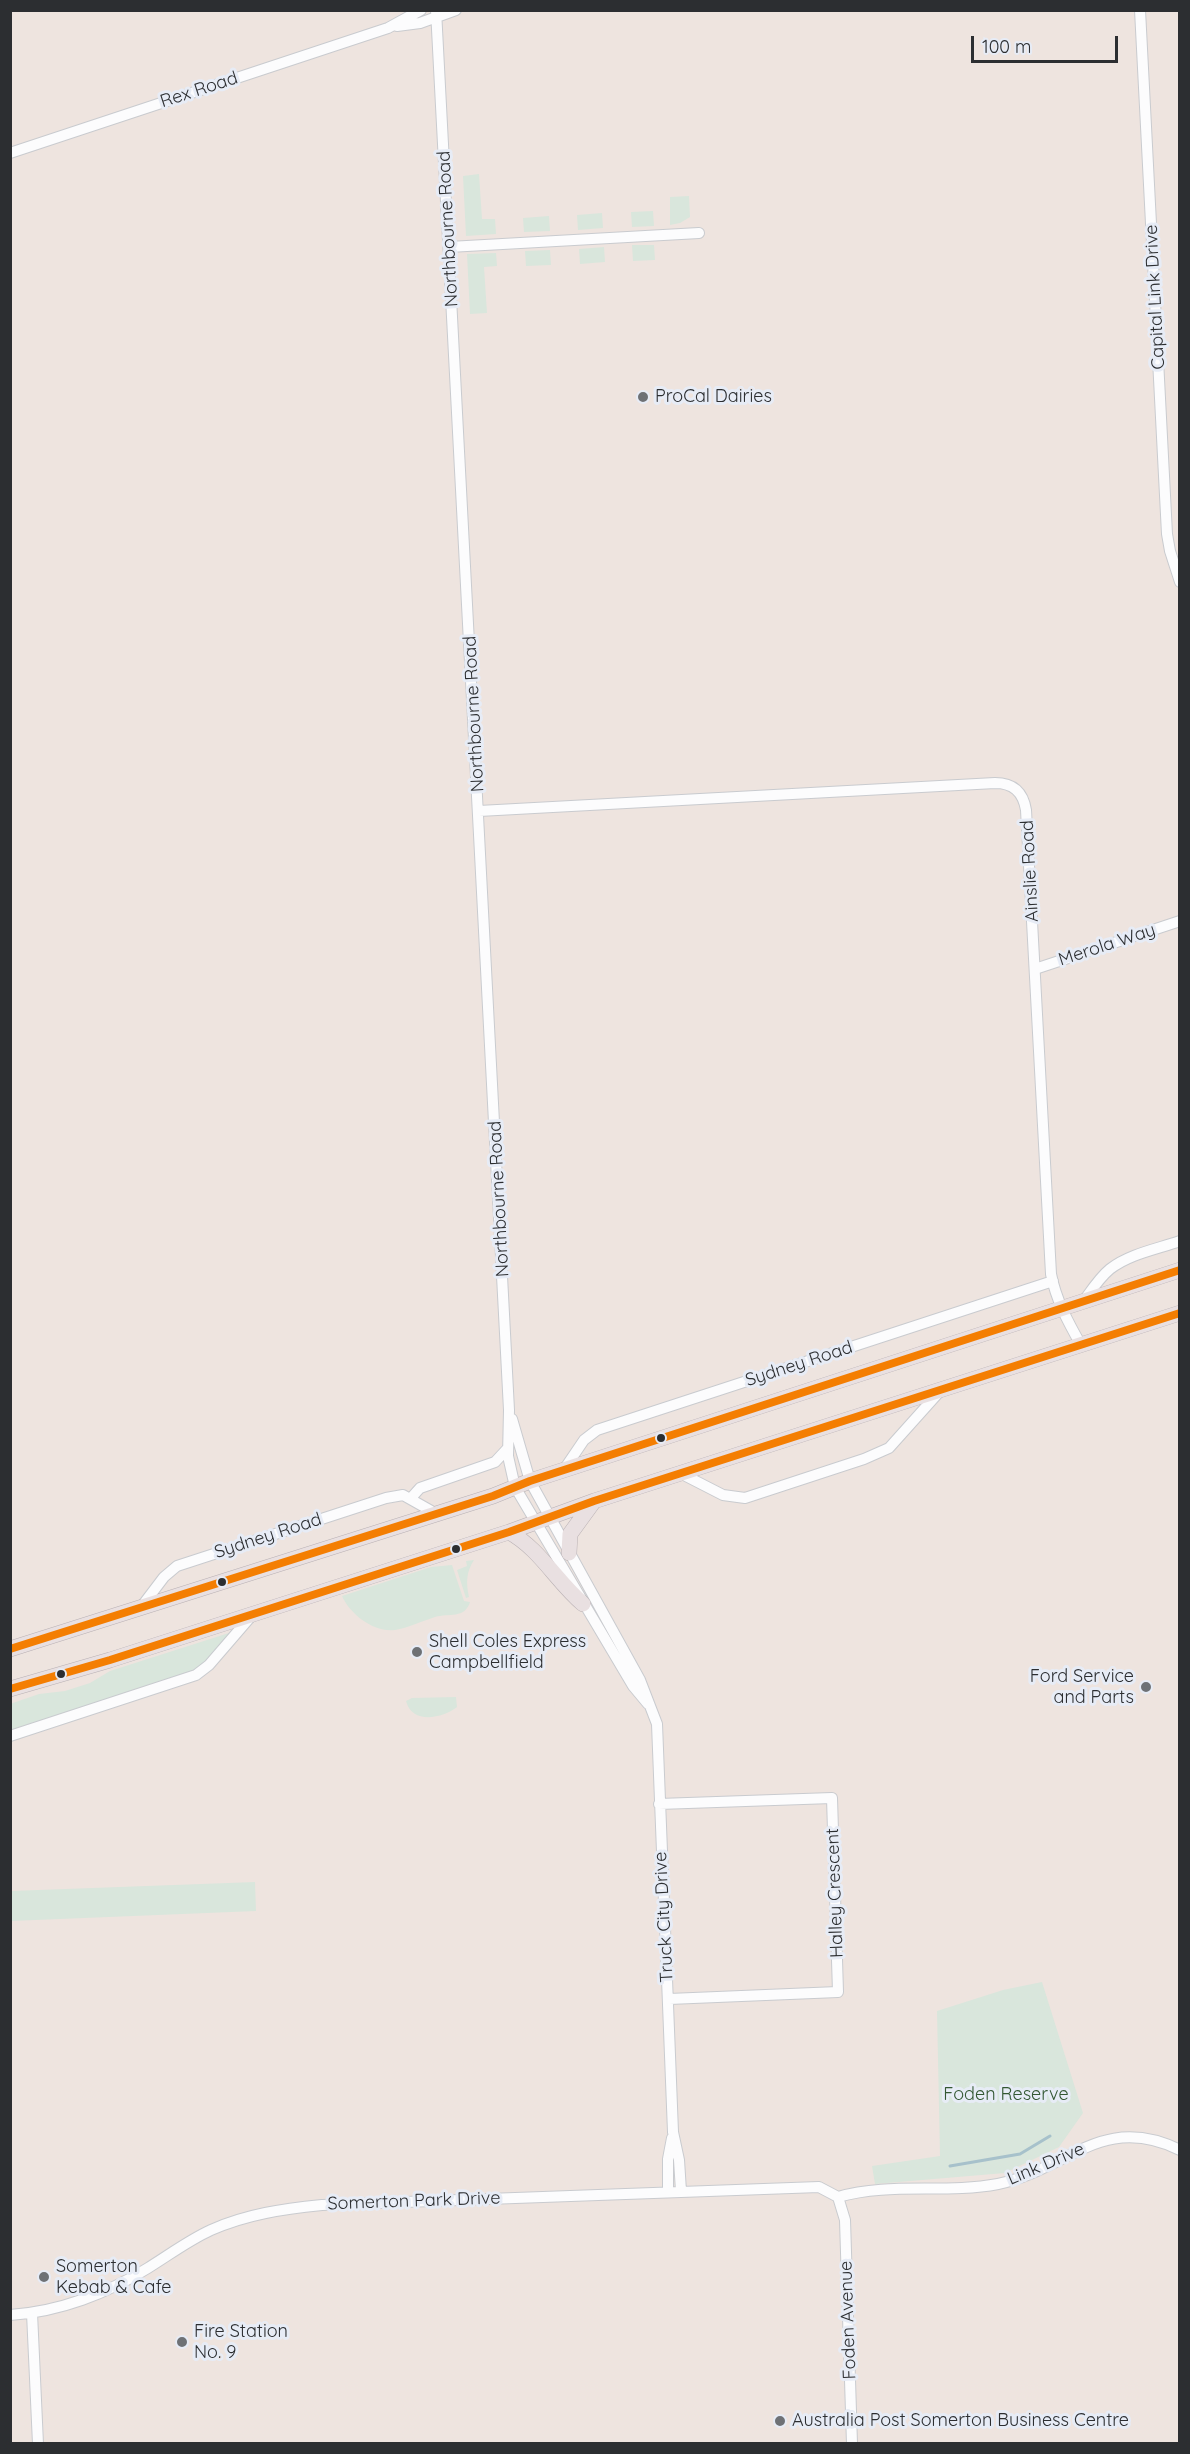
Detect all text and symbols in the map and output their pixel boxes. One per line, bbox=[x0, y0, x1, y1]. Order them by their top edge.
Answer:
scale bar bbox=[974, 24, 1121, 62]
text: 100 m bbox=[982, 35, 1031, 58]
street label: Rex Road bbox=[157, 67, 241, 113]
street label: Northbourne Road bbox=[433, 150, 463, 308]
street label: Capital Link Drive bbox=[1140, 224, 1170, 370]
place label: ProCal Dairies bbox=[655, 386, 772, 408]
marker: ProCal Dairies bbox=[636, 390, 650, 404]
street label: Northbourne Road bbox=[459, 635, 489, 793]
street label: Ainslie Road bbox=[1017, 819, 1043, 923]
street label: Merola Way bbox=[1056, 919, 1158, 971]
street label: Northbourne Road bbox=[484, 1120, 514, 1278]
street label: Sydney Road bbox=[743, 1337, 855, 1391]
unlabelled marker bbox=[655, 1432, 667, 1444]
street label: Sydney Road bbox=[212, 1509, 324, 1563]
unlabelled marker bbox=[450, 1543, 462, 1555]
unlabelled marker bbox=[216, 1576, 228, 1588]
place label: Shell Coles Express Campbellfield bbox=[429, 1631, 586, 1674]
marker: Shell Coles Express Campbellfield bbox=[410, 1645, 424, 1659]
place label: Ford Service and Parts bbox=[1030, 1666, 1134, 1708]
unlabelled marker bbox=[55, 1668, 67, 1680]
marker: Ford Service and Parts bbox=[1139, 1680, 1153, 1694]
street label: Halley Crescent bbox=[822, 1828, 848, 1958]
street label: Truck City Drive bbox=[650, 1851, 678, 1983]
park label: Foden Reserve bbox=[943, 2084, 1069, 2106]
street label: Link Drive bbox=[1004, 2138, 1088, 2190]
street label: Somerton Park Drive bbox=[327, 2187, 501, 2215]
place label: Somerton Kebab & Cafe bbox=[56, 2256, 171, 2298]
street label: Foden Avenue bbox=[835, 2260, 861, 2380]
marker: Somerton Kebab & Cafe bbox=[37, 2270, 51, 2284]
place label: Fire Station No. 9 bbox=[194, 2321, 288, 2364]
marker: Fire Station No. 9 bbox=[175, 2335, 189, 2349]
place label: Australia Post Somerton Business Centre bbox=[792, 2410, 1129, 2432]
marker: Australia Post Somerton Business Centre bbox=[773, 2414, 787, 2428]

